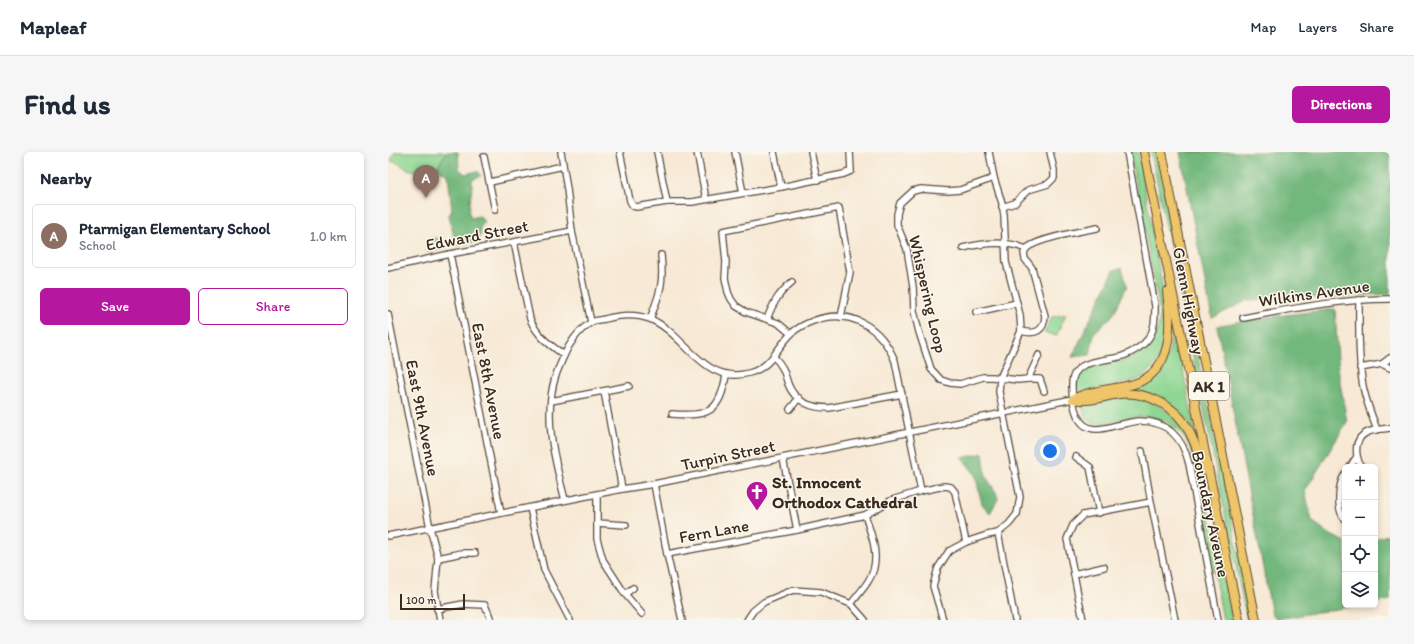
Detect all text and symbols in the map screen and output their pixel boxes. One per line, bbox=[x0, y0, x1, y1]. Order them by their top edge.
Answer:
text: Mapleaf bbox=[20, 16, 86, 39]
text: Map bbox=[1251, 19, 1276, 36]
text: Layers bbox=[1298, 19, 1337, 36]
text: Share bbox=[1359, 19, 1394, 36]
button: Directions bbox=[1292, 86, 1390, 123]
text: Find us bbox=[24, 87, 111, 121]
pin: A bbox=[413, 165, 439, 198]
text: Nearby bbox=[40, 168, 92, 188]
street label: Edward Street bbox=[424, 215, 530, 255]
text: Ptarmigan Elementary School bbox=[79, 220, 270, 238]
text: A bbox=[50, 229, 58, 244]
text: 1.0 km bbox=[310, 229, 347, 244]
street label: Whispering Loop bbox=[905, 233, 951, 355]
text: School bbox=[79, 238, 116, 253]
street label: Glenn Highway bbox=[1169, 246, 1209, 356]
street label: Wilkins Avenue bbox=[1257, 275, 1371, 311]
button: Save bbox=[40, 288, 190, 325]
button: Share bbox=[198, 288, 348, 325]
street label: East 8th Avenue bbox=[468, 321, 510, 441]
street label: East 9th Avenue bbox=[402, 358, 444, 478]
road number: AK 1 bbox=[1189, 372, 1229, 400]
street label: Turpin Street bbox=[679, 435, 777, 475]
your location bbox=[1040, 441, 1060, 461]
street label: Boundary Aveune bbox=[1188, 449, 1234, 579]
map controls bbox=[1342, 464, 1378, 608]
button: + bbox=[1342, 464, 1378, 500]
place label: St. Innocent Orthodox Cathedral bbox=[772, 472, 918, 512]
church icon: St. Innocent Orthodox Cathedral bbox=[744, 479, 770, 512]
button: − bbox=[1342, 500, 1378, 536]
street label: Fern Lane bbox=[677, 515, 751, 547]
button: locate bbox=[1342, 536, 1378, 572]
button: layers bbox=[1342, 572, 1378, 608]
scale bar bbox=[400, 592, 465, 611]
text: 100 m bbox=[406, 594, 436, 607]

